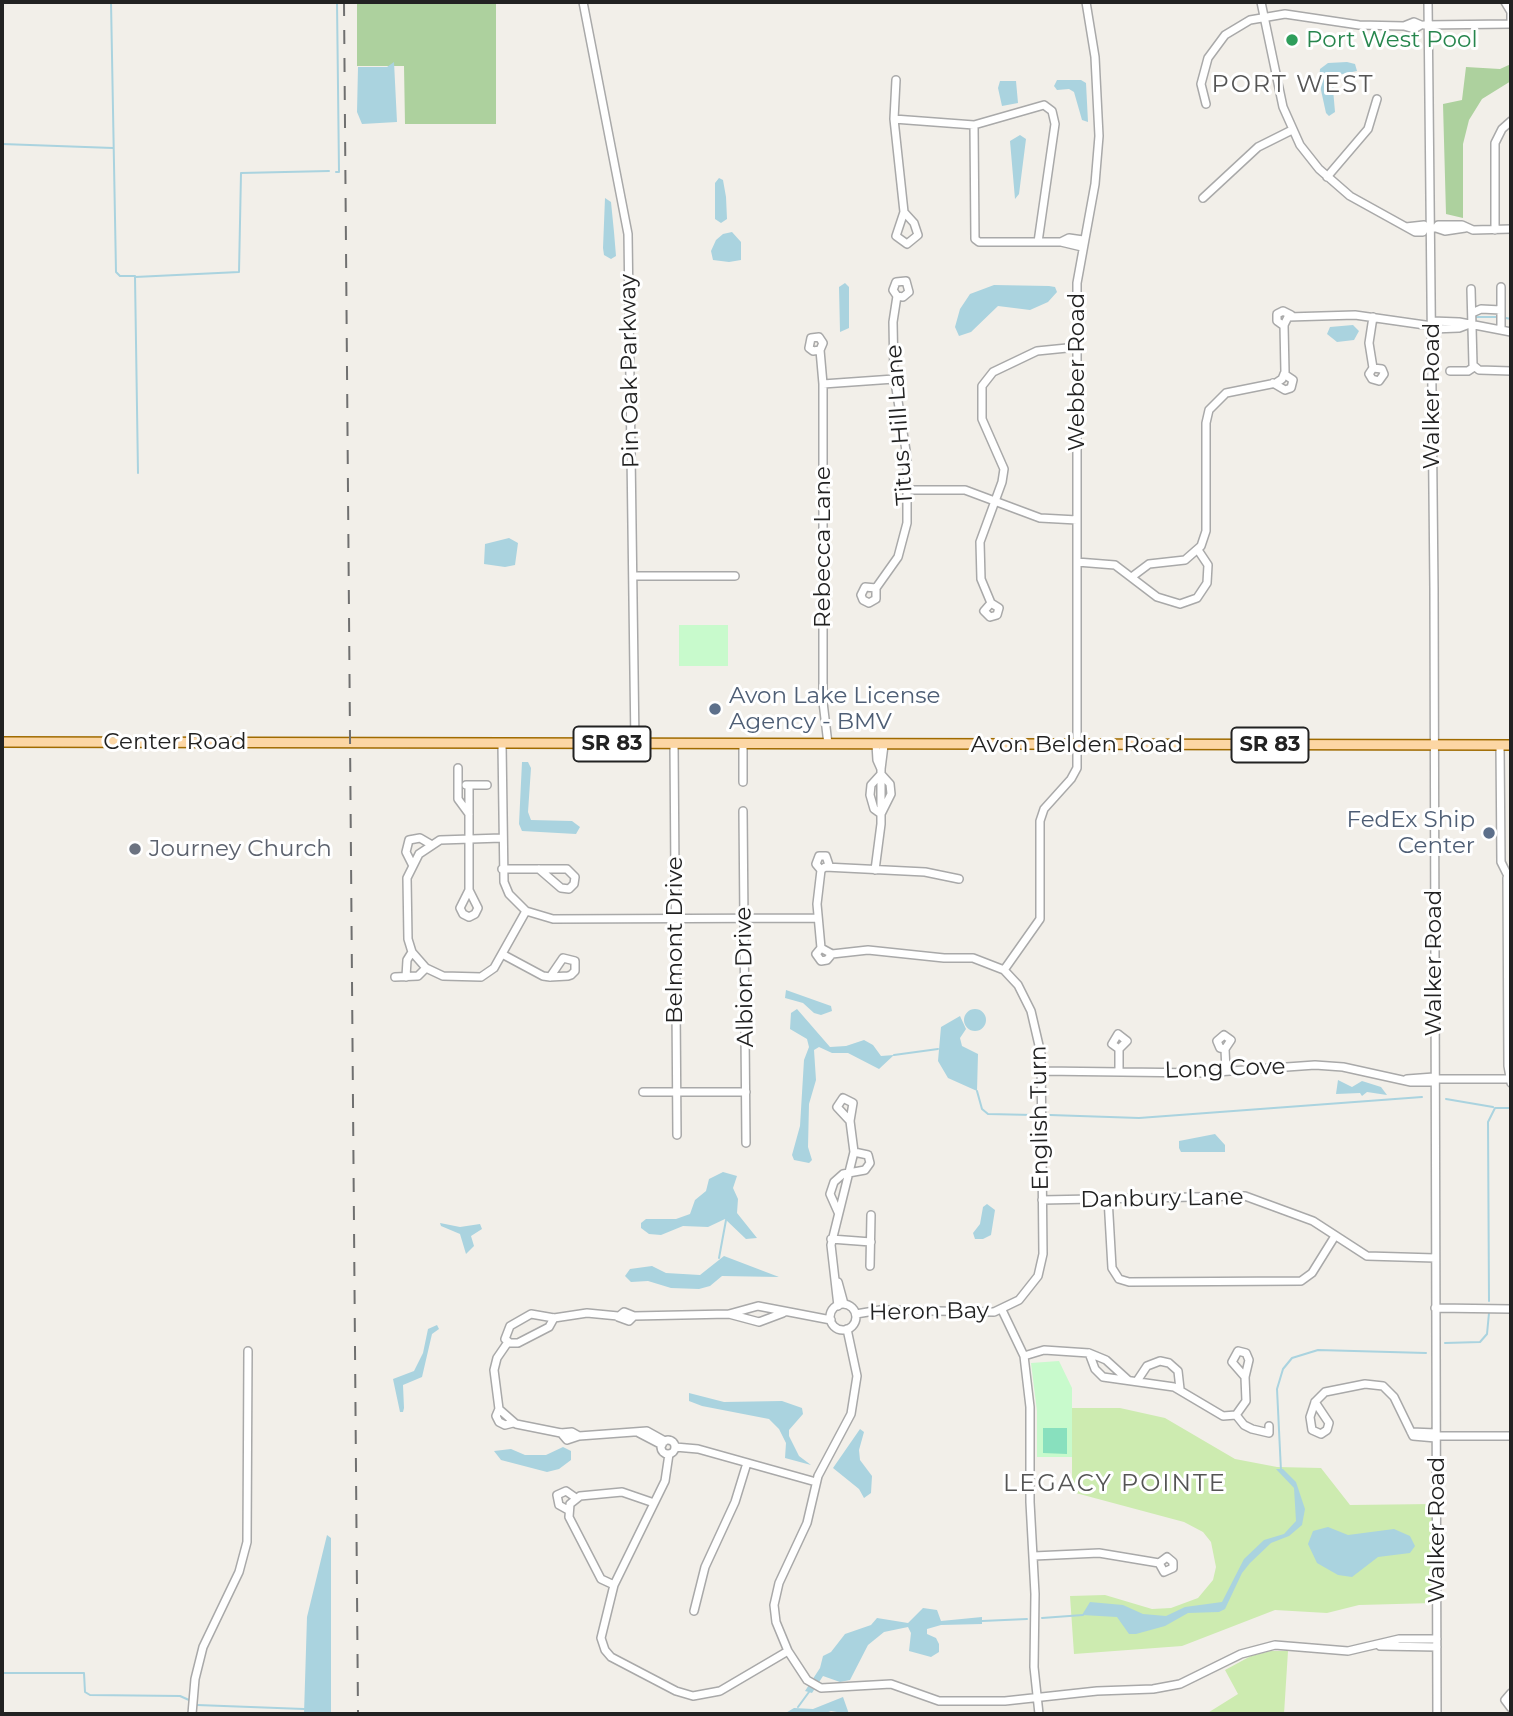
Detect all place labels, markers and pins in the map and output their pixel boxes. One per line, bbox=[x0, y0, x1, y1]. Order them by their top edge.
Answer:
place label: Port West Pool bbox=[1306, 26, 1478, 54]
marker: Port West Pool bbox=[1284, 32, 1300, 48]
place label: Avon Lake License Agency - BMV bbox=[729, 682, 940, 736]
marker: Avon Lake License Agency - BMV bbox=[707, 701, 723, 717]
place label: FedEx Ship Center bbox=[1347, 806, 1475, 860]
marker: FedEx Ship Center bbox=[1481, 825, 1497, 841]
place label: Journey Church bbox=[149, 835, 332, 863]
marker: Journey Church bbox=[127, 841, 143, 857]

